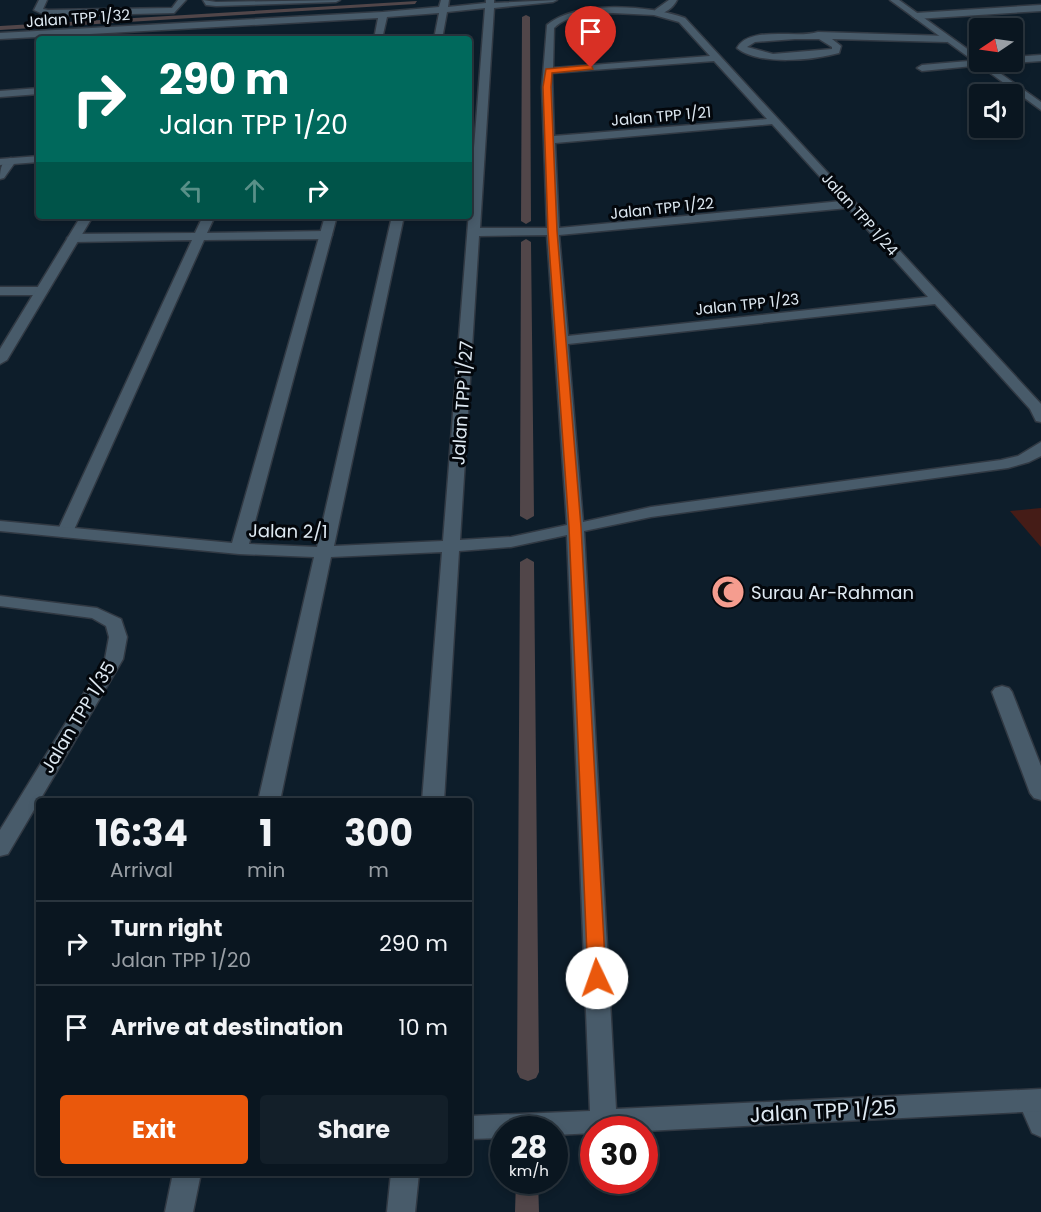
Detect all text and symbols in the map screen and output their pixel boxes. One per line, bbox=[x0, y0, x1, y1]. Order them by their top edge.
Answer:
street label: Jalan TPP 1/32 bbox=[25, 4, 131, 32]
pin bbox=[565, 6, 616, 68]
icon: arrive bbox=[574, 15, 607, 48]
north arrow bbox=[969, 18, 1023, 72]
map controls bbox=[969, 18, 1023, 138]
text: 290 m bbox=[159, 50, 290, 109]
icon: right bbox=[60, 60, 138, 138]
button: sound bbox=[969, 84, 1023, 138]
street label: Jalan TPP 1/21 bbox=[610, 101, 712, 131]
text: Jalan TPP 1/20 bbox=[159, 106, 348, 143]
street label: Jalan TPP 1/24 bbox=[817, 168, 903, 260]
icon: left bbox=[175, 174, 208, 207]
icon: ahead bbox=[238, 174, 271, 207]
icon: right bbox=[301, 174, 334, 207]
street label: Jalan TPP 1/22 bbox=[609, 192, 715, 224]
street label: Jalan TPP 1/23 bbox=[694, 288, 800, 320]
street label: Jalan TPP 1/27 bbox=[445, 340, 479, 466]
street label: Jalan 2/1 bbox=[248, 518, 328, 544]
mosque icon: Surau Ar-Rahman bbox=[710, 574, 746, 610]
place label: Surau Ar-Rahman bbox=[751, 580, 914, 605]
street label: Jalan TPP 1/35 bbox=[35, 656, 121, 778]
text: 16:34 bbox=[95, 808, 188, 859]
text: 1 bbox=[259, 808, 273, 859]
text: 300 bbox=[344, 808, 413, 859]
text: Arrival bbox=[110, 856, 173, 884]
text: min bbox=[247, 856, 285, 884]
text: m bbox=[368, 856, 389, 884]
text: Turn right bbox=[111, 913, 222, 944]
icon: right bbox=[60, 927, 93, 960]
text: 290 m bbox=[379, 928, 448, 959]
text: Jalan TPP 1/20 bbox=[111, 946, 251, 974]
position arrow bbox=[565, 946, 629, 1010]
icon: arrive bbox=[60, 1011, 93, 1044]
text: Arrive at destination bbox=[111, 1012, 343, 1043]
text: 10 m bbox=[399, 1012, 448, 1043]
street label: Jalan TPP 1/25 bbox=[749, 1093, 897, 1129]
button: Exit bbox=[60, 1095, 248, 1164]
button: Share bbox=[260, 1095, 448, 1164]
speed limit sign: 30 bbox=[580, 1116, 658, 1194]
text: 28 bbox=[511, 1126, 547, 1169]
text: km/h bbox=[509, 1160, 549, 1181]

